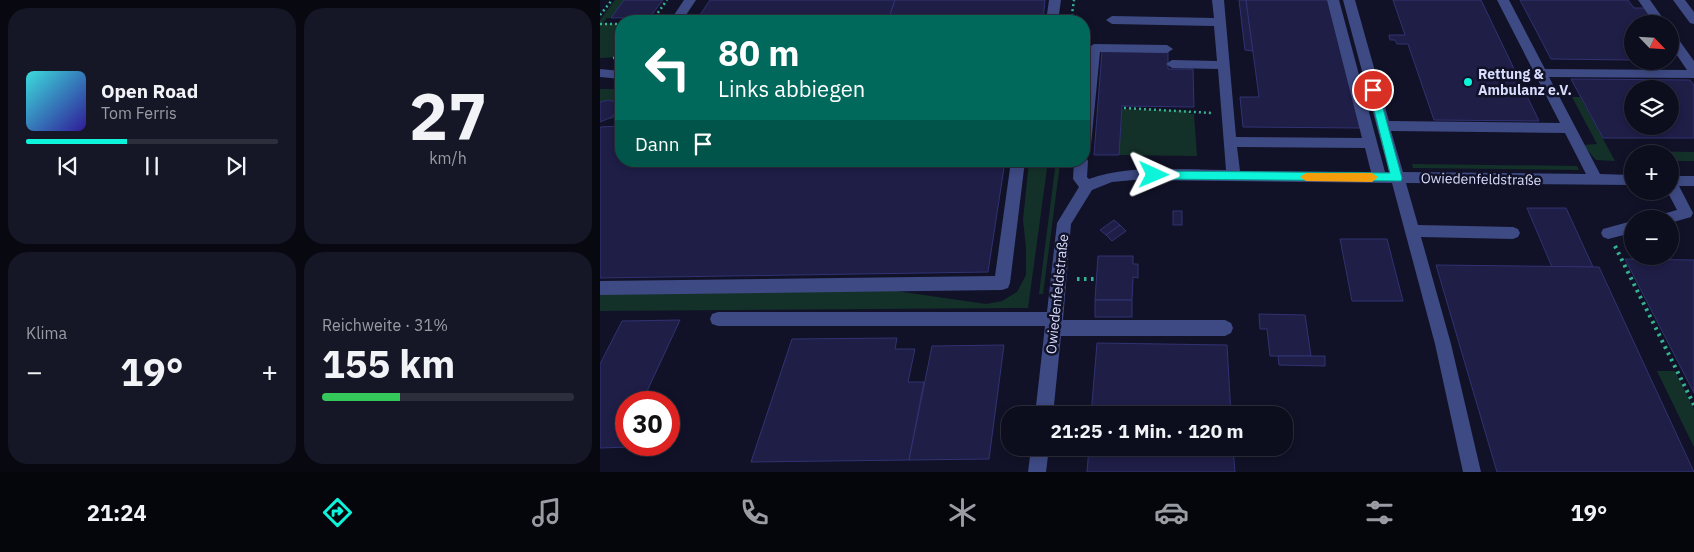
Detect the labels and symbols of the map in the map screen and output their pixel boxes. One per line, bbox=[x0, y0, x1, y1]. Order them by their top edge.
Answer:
north arrow bbox=[1624, 15, 1679, 70]
place label: Rettung & Ambulanz e.V. bbox=[1478, 65, 1572, 99]
pin bbox=[1352, 69, 1394, 111]
marker: Rettung & Ambulanz e.V. bbox=[1462, 76, 1474, 88]
position arrow bbox=[1127, 148, 1179, 200]
street label: Owiedenfeldstraße bbox=[1421, 169, 1542, 189]
street label: Owiedenfeldstraße bbox=[1042, 233, 1072, 355]
speed limit sign: 30 bbox=[615, 391, 680, 456]

